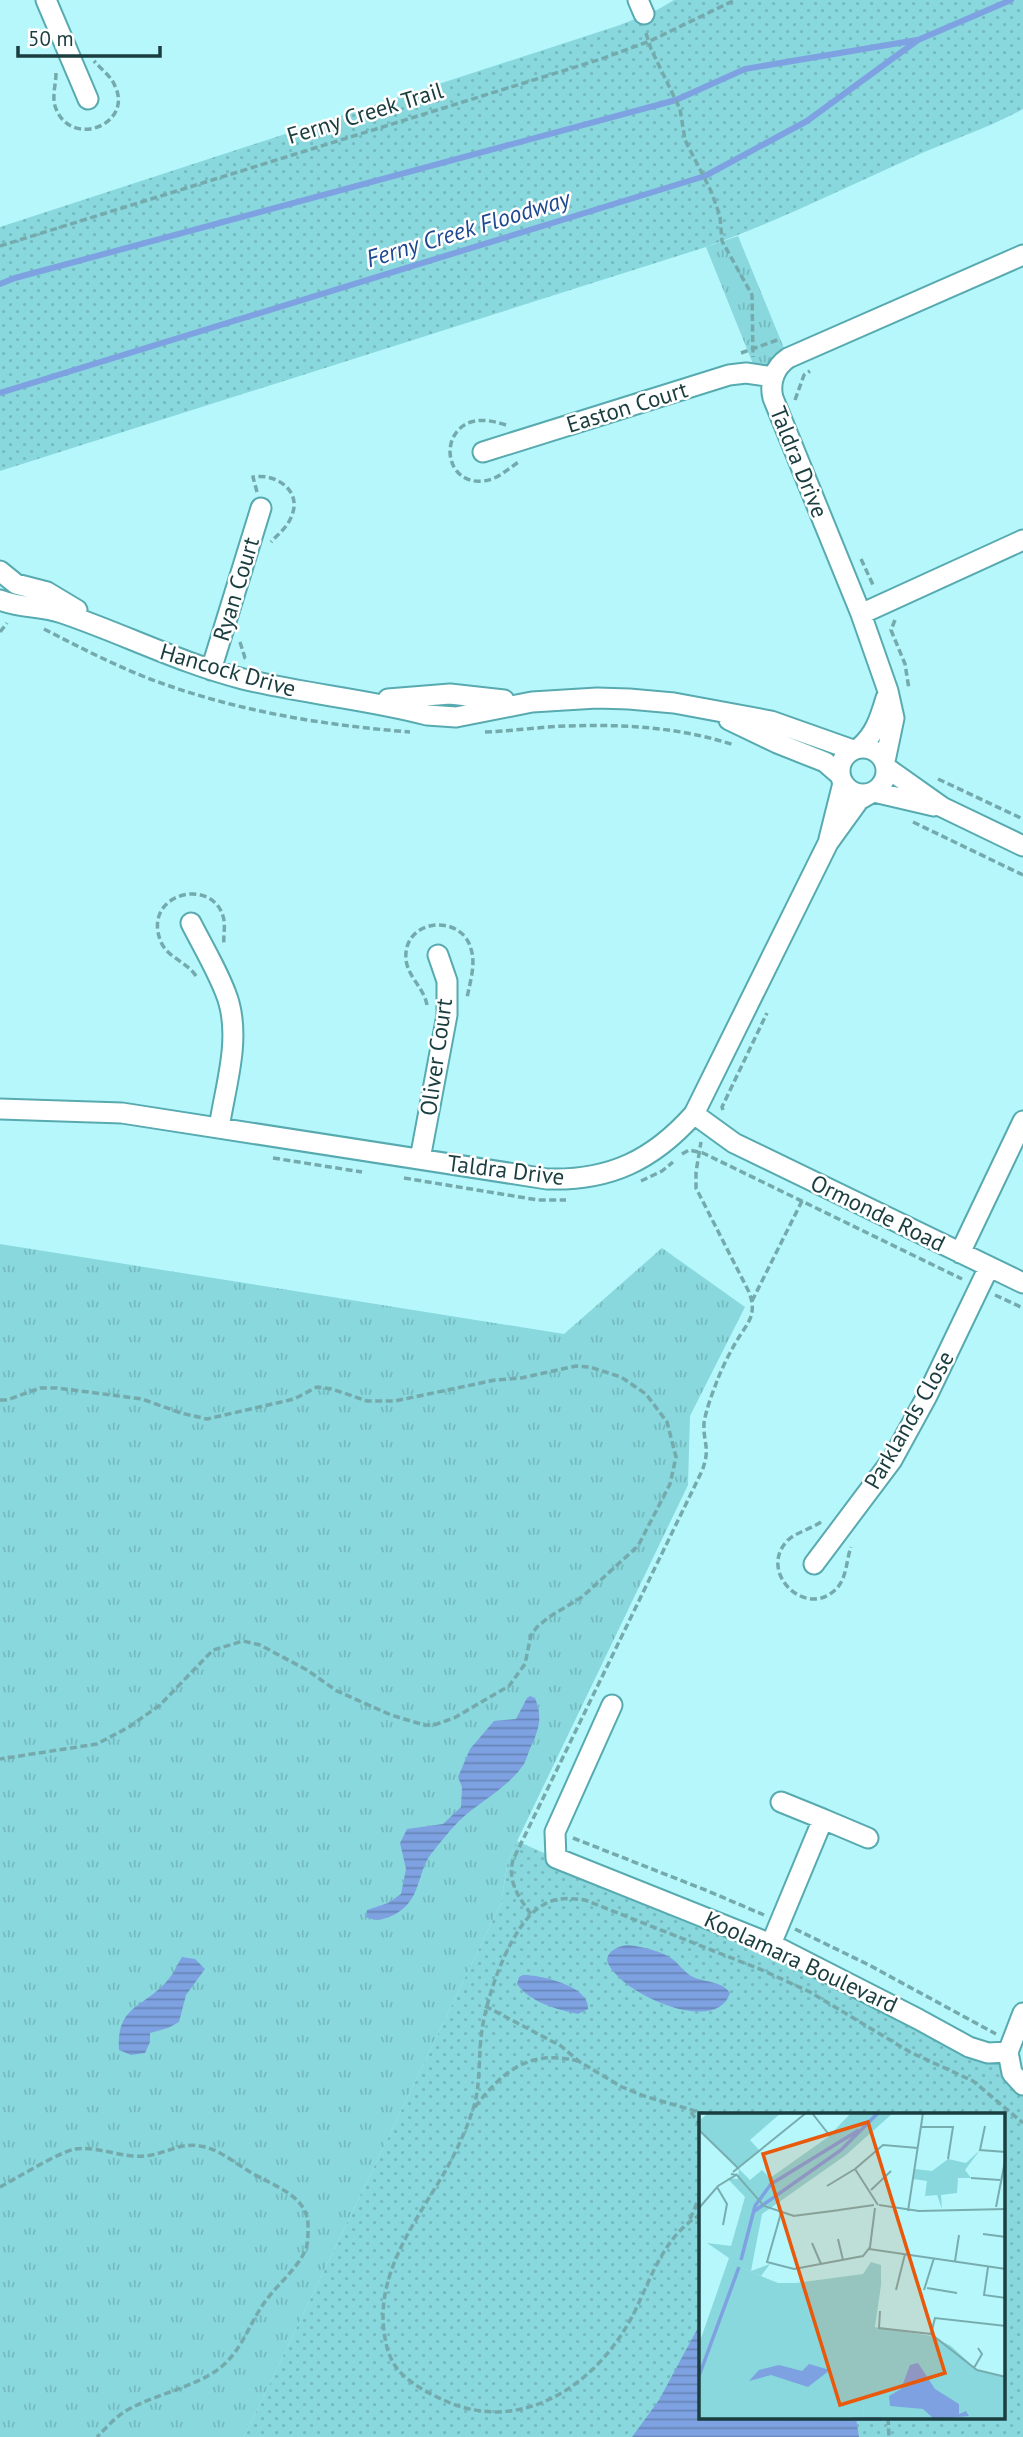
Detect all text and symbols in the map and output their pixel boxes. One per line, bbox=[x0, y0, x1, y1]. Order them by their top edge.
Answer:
scale bar bbox=[18, 14, 159, 58]
text: 50 m bbox=[28, 25, 74, 52]
street label: Ferny Creek Trail bbox=[283, 75, 447, 150]
water label: Ferny Creek Floodway bbox=[362, 182, 575, 274]
street label: Easton Court bbox=[563, 374, 691, 439]
street label: Taldra Drive bbox=[764, 402, 835, 522]
street label: Ryan Court bbox=[206, 533, 265, 644]
street label: Hancock Drive bbox=[157, 636, 299, 703]
street label: Oliver Court bbox=[413, 996, 458, 1118]
street label: Taldra Drive bbox=[446, 1148, 566, 1191]
street label: Ormonde Road bbox=[806, 1168, 950, 1258]
street label: Parklands Close bbox=[857, 1345, 960, 1494]
street label: Koolamara Boulevard bbox=[700, 1904, 902, 2019]
inset map bbox=[699, 2113, 1006, 2420]

